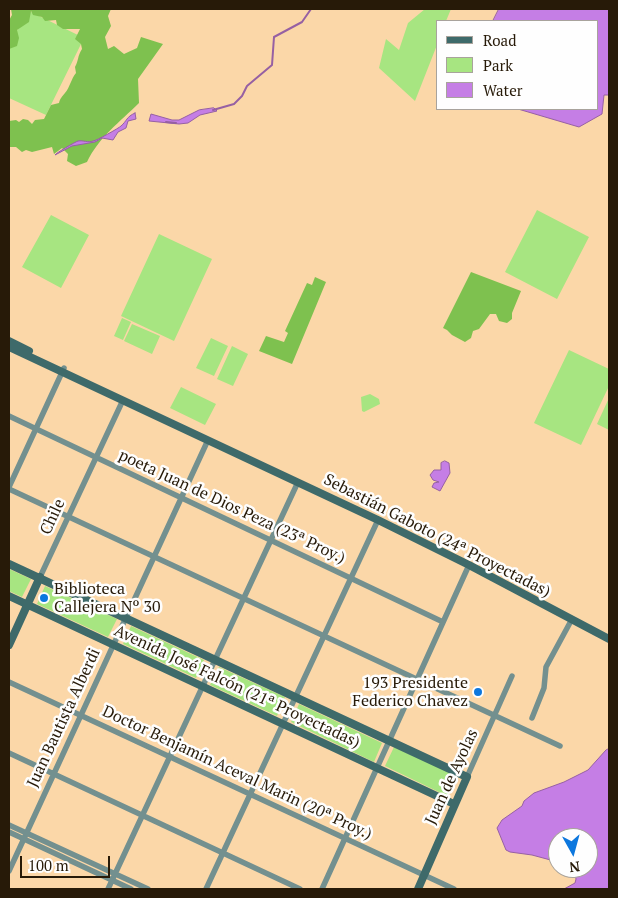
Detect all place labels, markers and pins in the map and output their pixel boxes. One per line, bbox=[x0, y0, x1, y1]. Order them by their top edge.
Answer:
place label: Biblioteca Callejera Nº 30 bbox=[54, 579, 160, 617]
marker: Biblioteca Callejera Nº 30 bbox=[38, 592, 50, 604]
place label: 193 Presidente Federico Chavez bbox=[352, 673, 468, 711]
marker: 193 Presidente Federico Chavez bbox=[472, 686, 484, 698]

